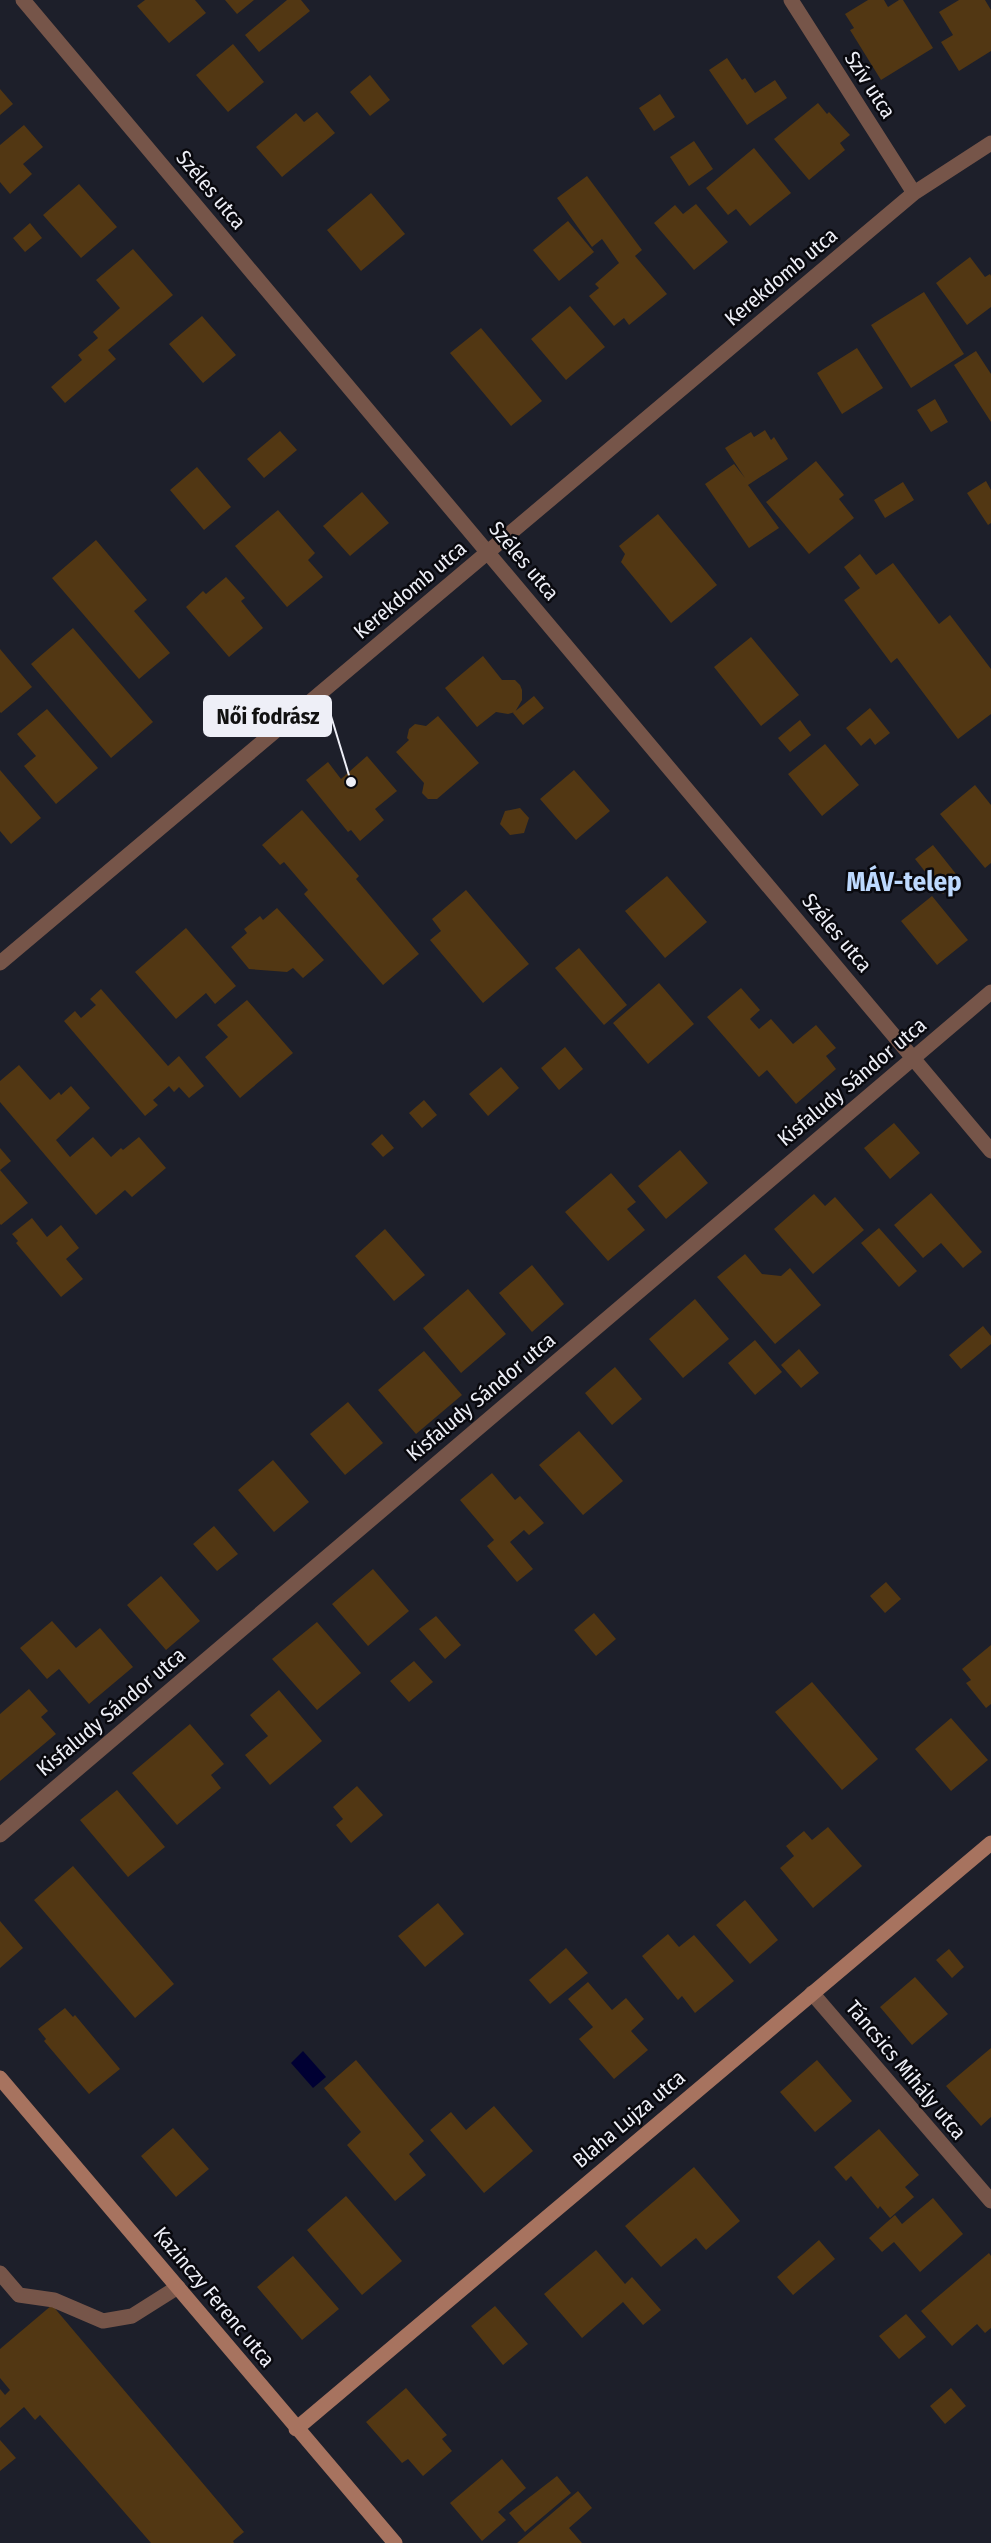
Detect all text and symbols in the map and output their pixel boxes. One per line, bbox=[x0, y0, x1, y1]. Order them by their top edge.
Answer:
street label: Szív utca bbox=[839, 47, 901, 123]
street label: Széles utca bbox=[170, 145, 252, 235]
street label: Kerekdomb utca bbox=[719, 222, 843, 332]
street label: Széles utca bbox=[483, 516, 565, 606]
street label: Kerekdomb utca bbox=[348, 535, 472, 645]
callout: Női fodrász bbox=[204, 696, 331, 736]
text: Női fodrász bbox=[216, 703, 320, 730]
district label: MÁV-telep bbox=[846, 864, 962, 898]
street label: Széles utca bbox=[796, 888, 878, 978]
street label: Kisfaludy Sándor utca bbox=[772, 1012, 932, 1152]
street label: Kisfaludy Sándor utca bbox=[401, 1327, 561, 1467]
street label: Kisfaludy Sándor utca bbox=[31, 1642, 191, 1782]
street label: Táncsics Mihály utca bbox=[840, 1995, 972, 2145]
street label: Blaha Lujza utca bbox=[568, 2064, 690, 2174]
street label: Kazinczy Ferenc utca bbox=[148, 2222, 280, 2372]

